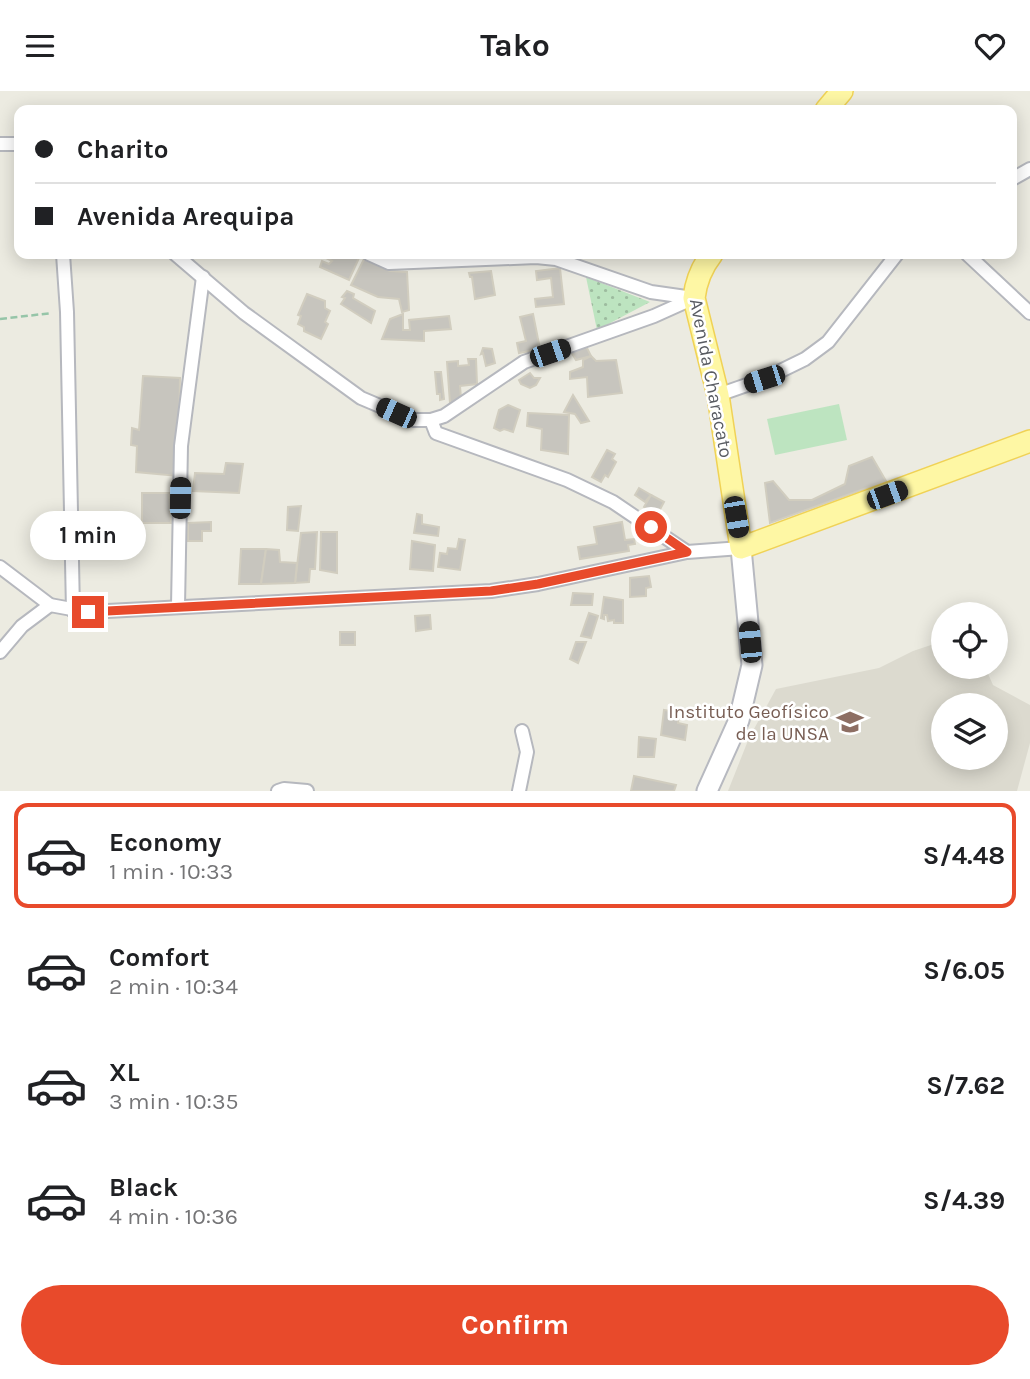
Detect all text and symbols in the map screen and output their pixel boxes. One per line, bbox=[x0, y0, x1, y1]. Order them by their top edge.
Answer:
icon: menu bbox=[21, 27, 59, 65]
text: Tako bbox=[480, 27, 550, 64]
icon: heart bbox=[971, 27, 1009, 65]
text: Charito bbox=[77, 134, 169, 165]
text: Avenida Arequipa bbox=[77, 201, 295, 232]
street label: Avenida Characato bbox=[685, 297, 737, 460]
car bbox=[527, 336, 574, 370]
car bbox=[741, 363, 788, 395]
car bbox=[373, 395, 420, 431]
car bbox=[170, 477, 191, 519]
car bbox=[864, 478, 911, 512]
car bbox=[723, 494, 750, 540]
callout: 1 min bbox=[30, 511, 146, 559]
route start bbox=[635, 511, 667, 543]
text: 1 min bbox=[59, 522, 117, 549]
route end bbox=[72, 596, 104, 628]
map controls bbox=[931, 602, 1008, 770]
button: locate bbox=[931, 602, 1008, 679]
car bbox=[738, 620, 763, 664]
button: layers bbox=[931, 693, 1008, 770]
place label: Instituto Geofísico de la UNSA bbox=[668, 701, 829, 745]
school or university icon: Instituto Geofísico de la UNSA bbox=[835, 707, 865, 737]
icon: car bbox=[25, 824, 88, 887]
text: Economy bbox=[109, 827, 221, 858]
text: S/4.48 bbox=[923, 840, 1005, 871]
text: 1 min · 10:33 bbox=[109, 858, 233, 885]
icon: car bbox=[25, 939, 88, 1002]
text: Comfort bbox=[109, 942, 210, 973]
text: S/6.05 bbox=[923, 955, 1005, 986]
text: 2 min · 10:34 bbox=[109, 973, 238, 1000]
icon: car bbox=[25, 1054, 88, 1117]
text: XL bbox=[109, 1057, 140, 1088]
text: S/7.62 bbox=[926, 1070, 1005, 1101]
text: 3 min · 10:35 bbox=[109, 1088, 238, 1115]
icon: car bbox=[25, 1169, 88, 1232]
text: Black bbox=[109, 1172, 178, 1203]
text: S/4.39 bbox=[923, 1185, 1005, 1216]
text: 4 min · 10:36 bbox=[109, 1203, 238, 1230]
button: Confirm bbox=[21, 1285, 1009, 1365]

